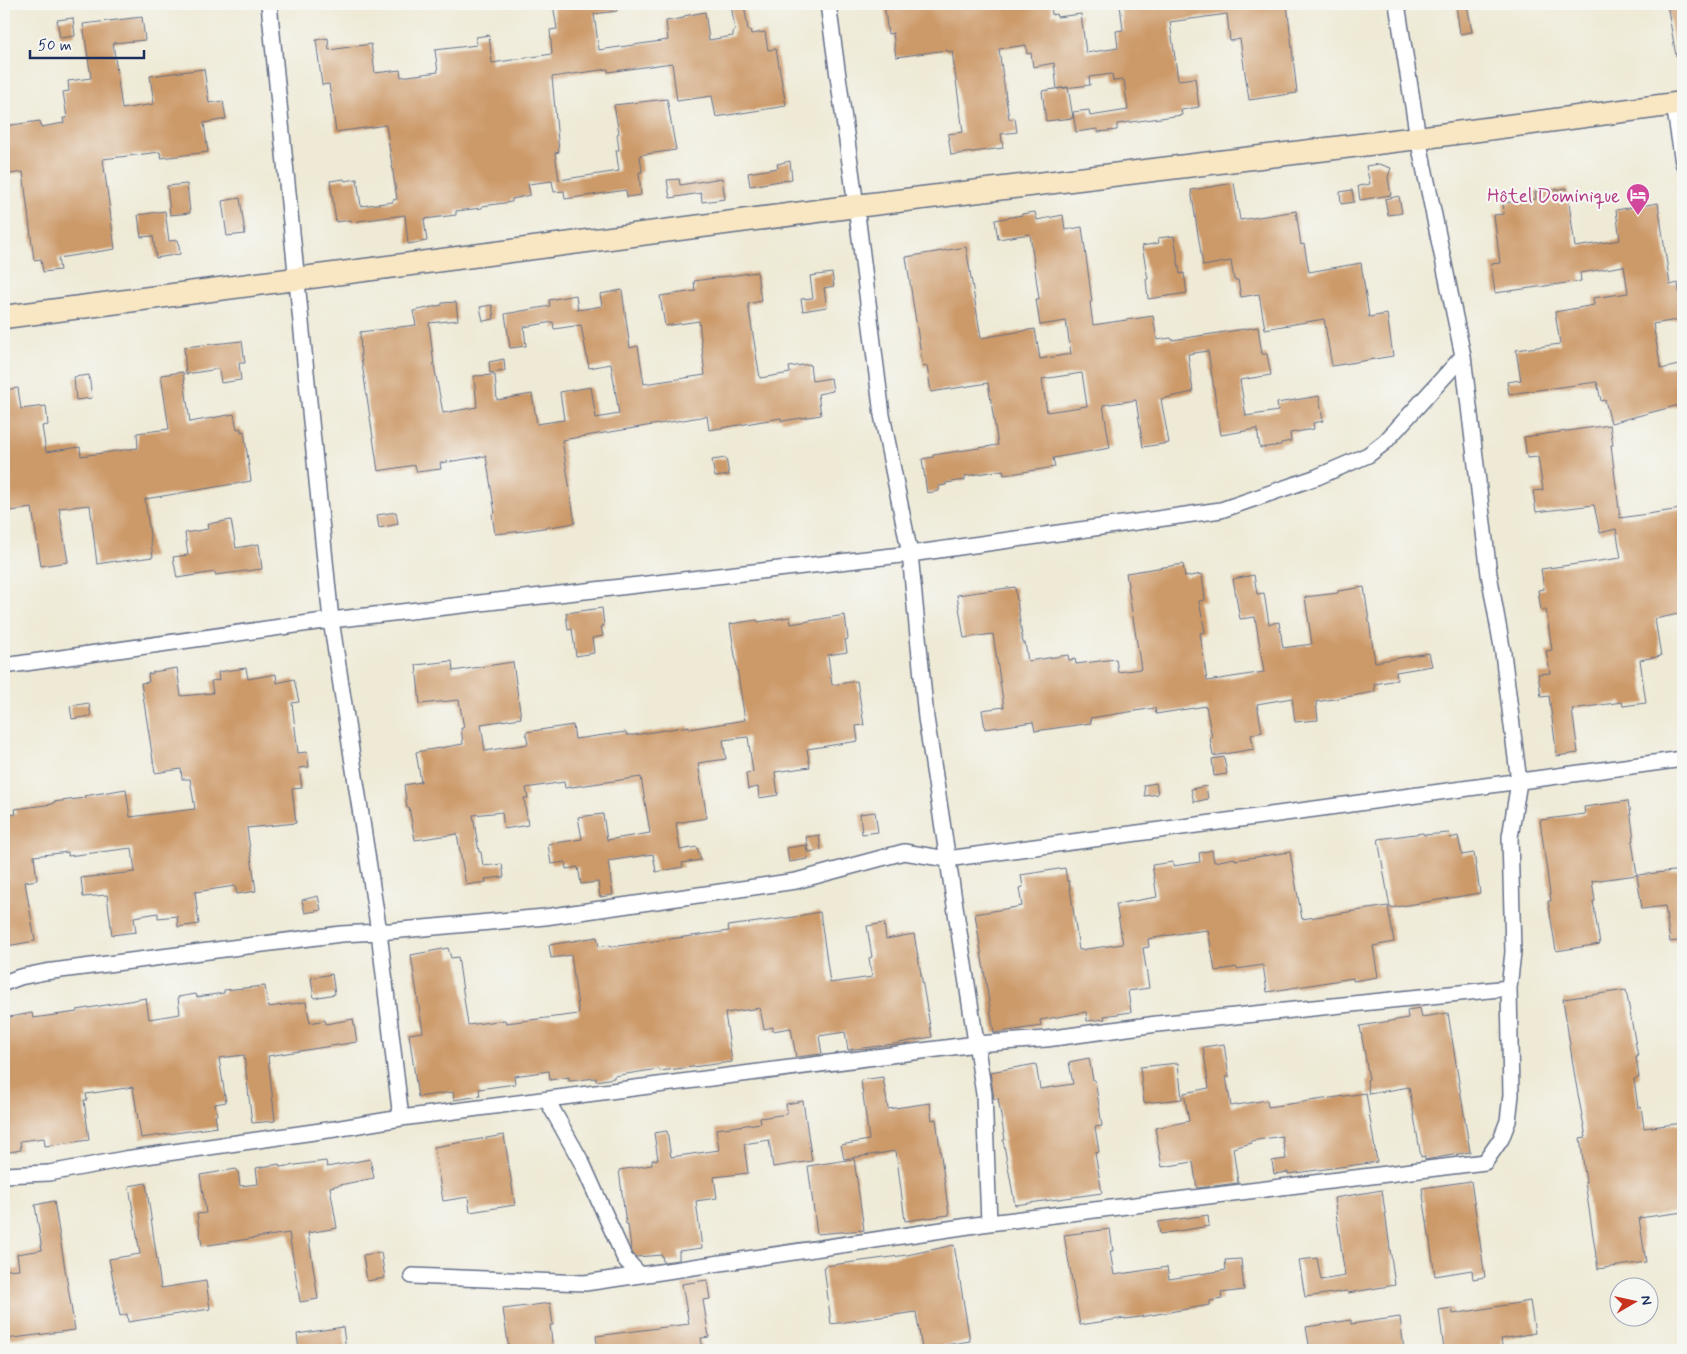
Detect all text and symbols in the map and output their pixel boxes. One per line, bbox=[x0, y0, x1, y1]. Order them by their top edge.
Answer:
scale bar bbox=[30, 28, 144, 60]
text: 50 m bbox=[38, 36, 72, 56]
hotel icon: Hôtel Dominique bbox=[1625, 182, 1651, 216]
place label: Hôtel Dominique bbox=[1487, 184, 1620, 209]
north arrow bbox=[1610, 1276, 1660, 1326]
text: N bbox=[1636, 1294, 1655, 1306]

